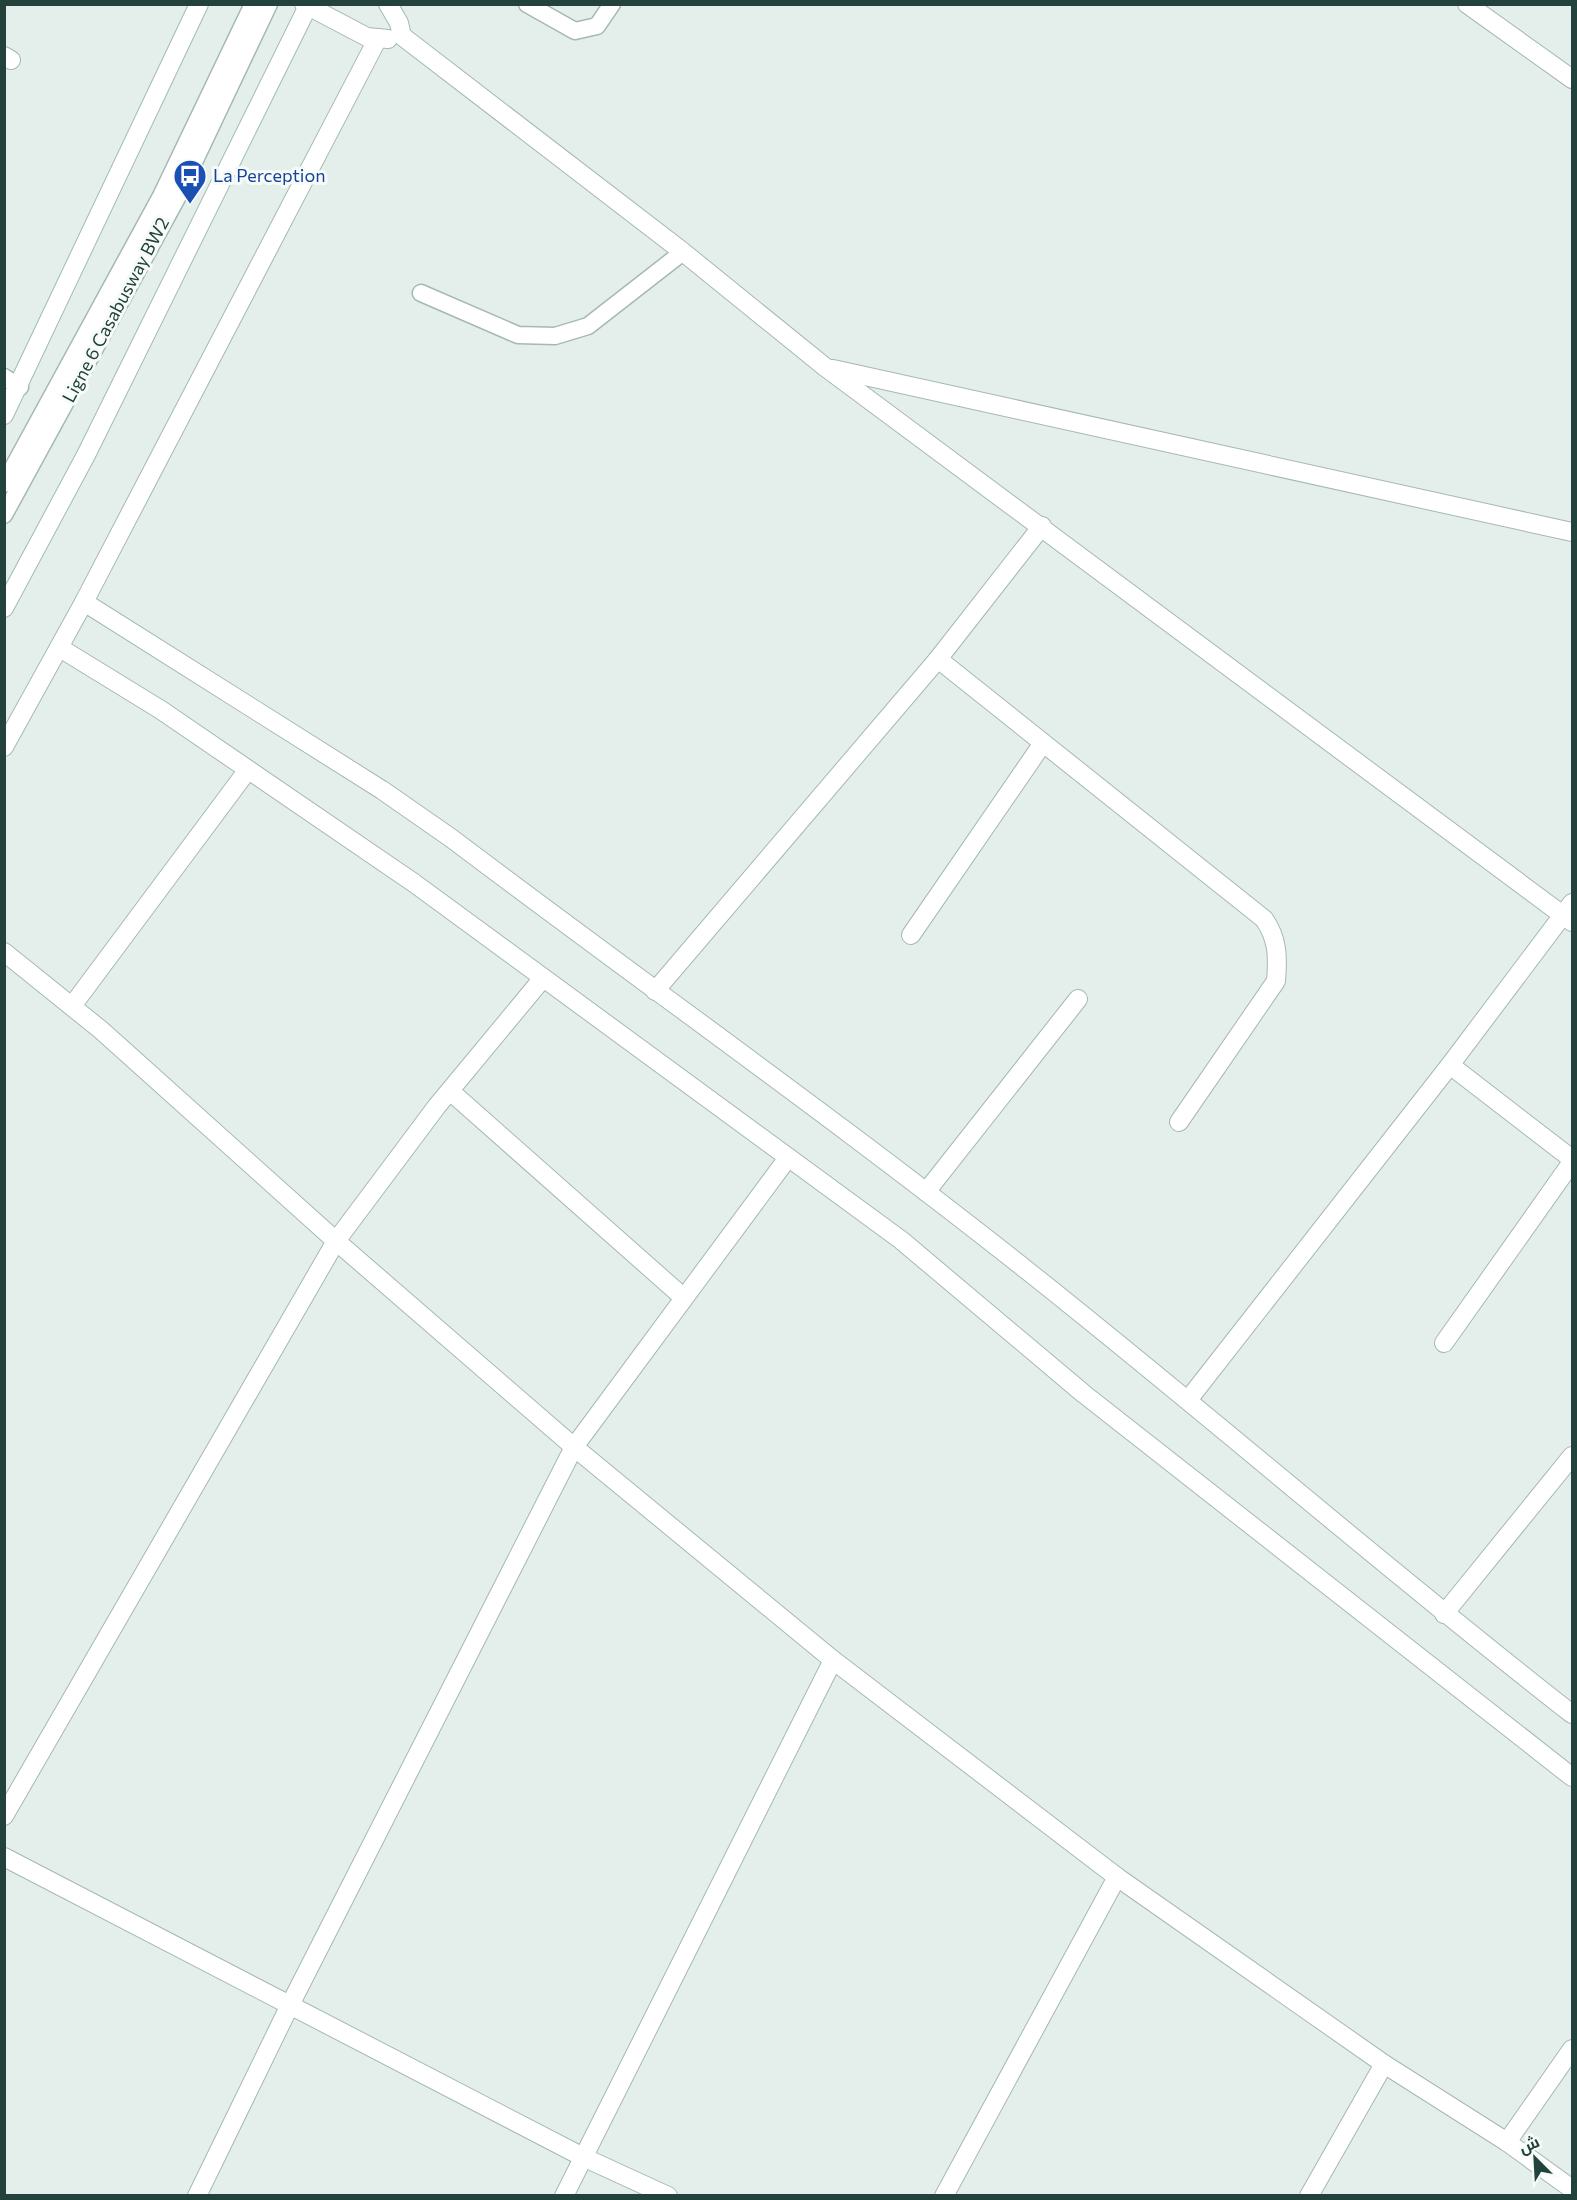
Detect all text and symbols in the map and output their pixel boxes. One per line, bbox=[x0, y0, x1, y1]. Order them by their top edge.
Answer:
bus stop icon: La Perception bbox=[172, 158, 208, 205]
place label: La Perception bbox=[213, 164, 326, 186]
street label: Ligne 6 Casabusway BW2 bbox=[57, 213, 173, 406]
north arrow bbox=[1505, 2128, 1565, 2188]
text: ش bbox=[1515, 2131, 1542, 2158]

